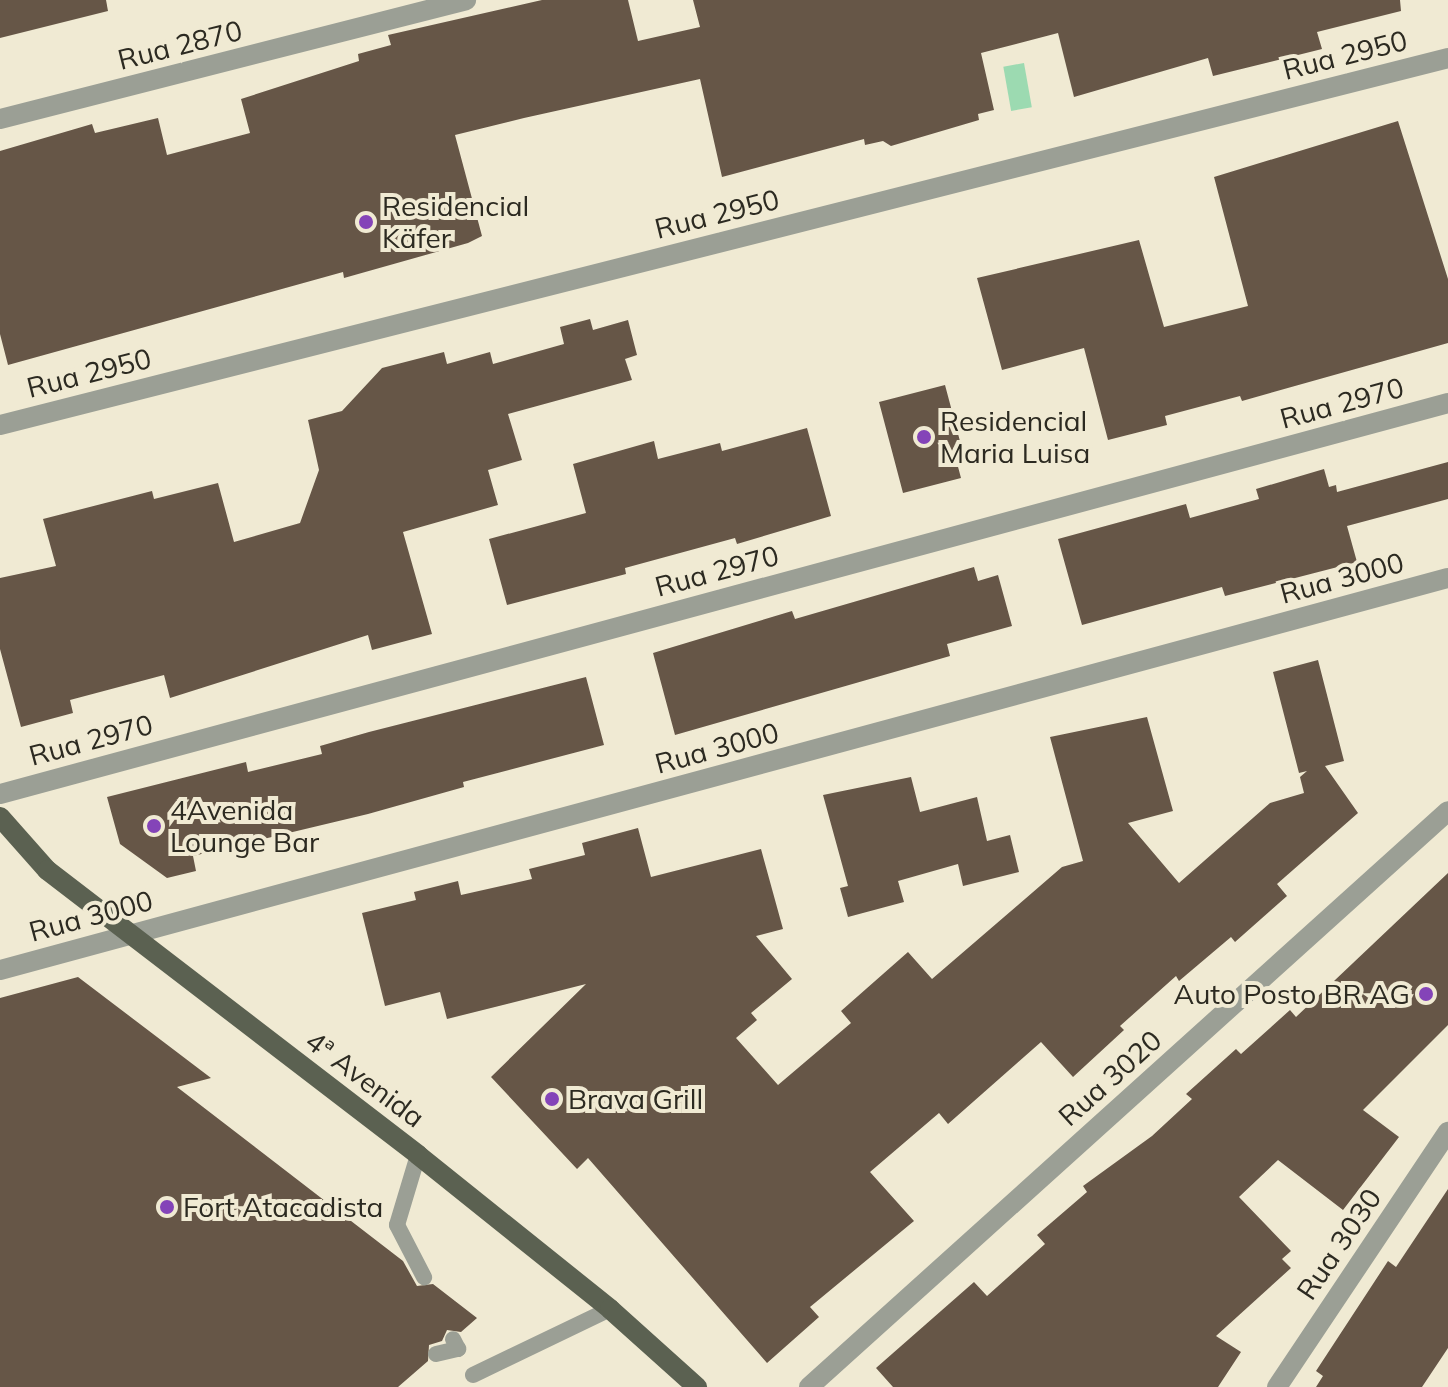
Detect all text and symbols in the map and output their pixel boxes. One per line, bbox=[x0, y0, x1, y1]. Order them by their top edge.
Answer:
street label: Rua 2870 bbox=[114, 13, 246, 77]
street label: Rua 2950 bbox=[1279, 23, 1411, 87]
street label: Rua 2950 bbox=[651, 182, 783, 246]
place label: Residencial Käfer bbox=[382, 189, 529, 255]
marker: Residencial Käfer bbox=[357, 213, 375, 231]
street label: Rua 2950 bbox=[23, 341, 155, 405]
street label: Rua 2970 bbox=[1276, 370, 1408, 436]
place label: Residencial Maria Luisa bbox=[940, 404, 1090, 470]
marker: Residencial Maria Luisa bbox=[915, 428, 933, 446]
street label: Rua 2970 bbox=[651, 538, 783, 604]
street label: Rua 3000 bbox=[1276, 545, 1408, 611]
street label: Rua 2970 bbox=[25, 707, 157, 773]
street label: Rua 3000 bbox=[651, 715, 783, 781]
place label: 4Avenida Lounge Bar bbox=[170, 793, 319, 859]
marker: 4Avenida Lounge Bar bbox=[145, 817, 163, 835]
street label: Rua 3000 bbox=[25, 883, 157, 949]
place label: Auto Posto BR AG bbox=[1174, 977, 1410, 1011]
marker: Auto Posto BR AG bbox=[1417, 985, 1435, 1003]
street label: Rua 3020 bbox=[1052, 1023, 1168, 1133]
street label: 4ª Avenida bbox=[299, 1024, 431, 1134]
place label: Brava Grill bbox=[568, 1082, 703, 1116]
marker: Brava Grill bbox=[543, 1090, 561, 1108]
street label: Rua 3030 bbox=[1290, 1182, 1388, 1306]
place label: Fort Atacadista bbox=[183, 1190, 383, 1224]
marker: Fort Atacadista bbox=[158, 1198, 176, 1216]

